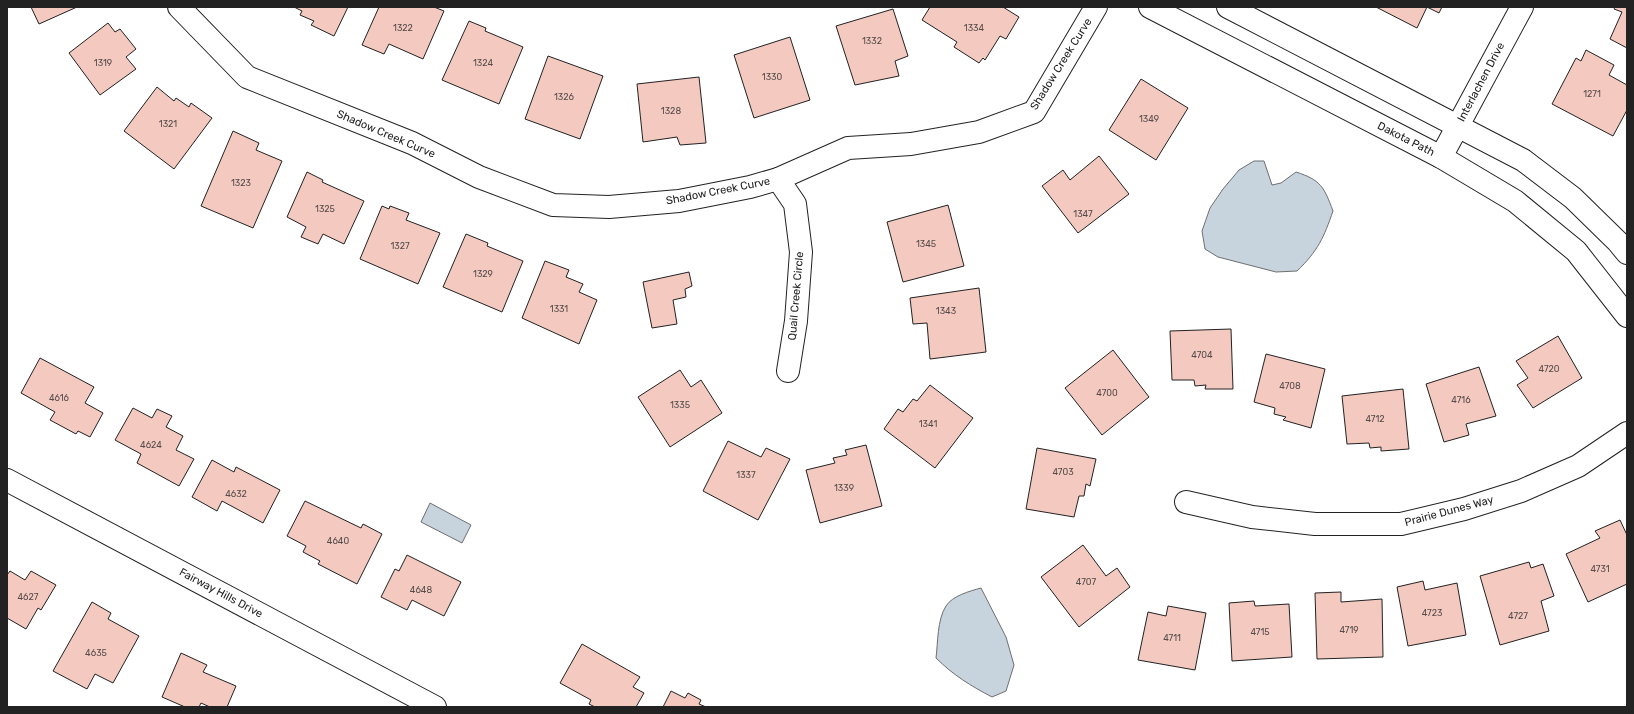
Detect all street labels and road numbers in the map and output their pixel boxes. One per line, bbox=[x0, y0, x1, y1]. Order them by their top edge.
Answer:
street label: Shadow Creek Curve bbox=[1027, 16, 1095, 112]
street label: Interlachen Drive bbox=[1455, 40, 1507, 124]
street label: Shadow Creek Curve bbox=[335, 107, 437, 161]
street label: Dakota Path bbox=[1375, 119, 1437, 159]
street label: Shadow Creek Curve bbox=[665, 175, 771, 207]
street label: Quail Creek Circle bbox=[786, 251, 806, 341]
street label: Prairie Dunes Way bbox=[1403, 493, 1495, 529]
street label: Fairway Hills Drive bbox=[177, 565, 265, 621]

